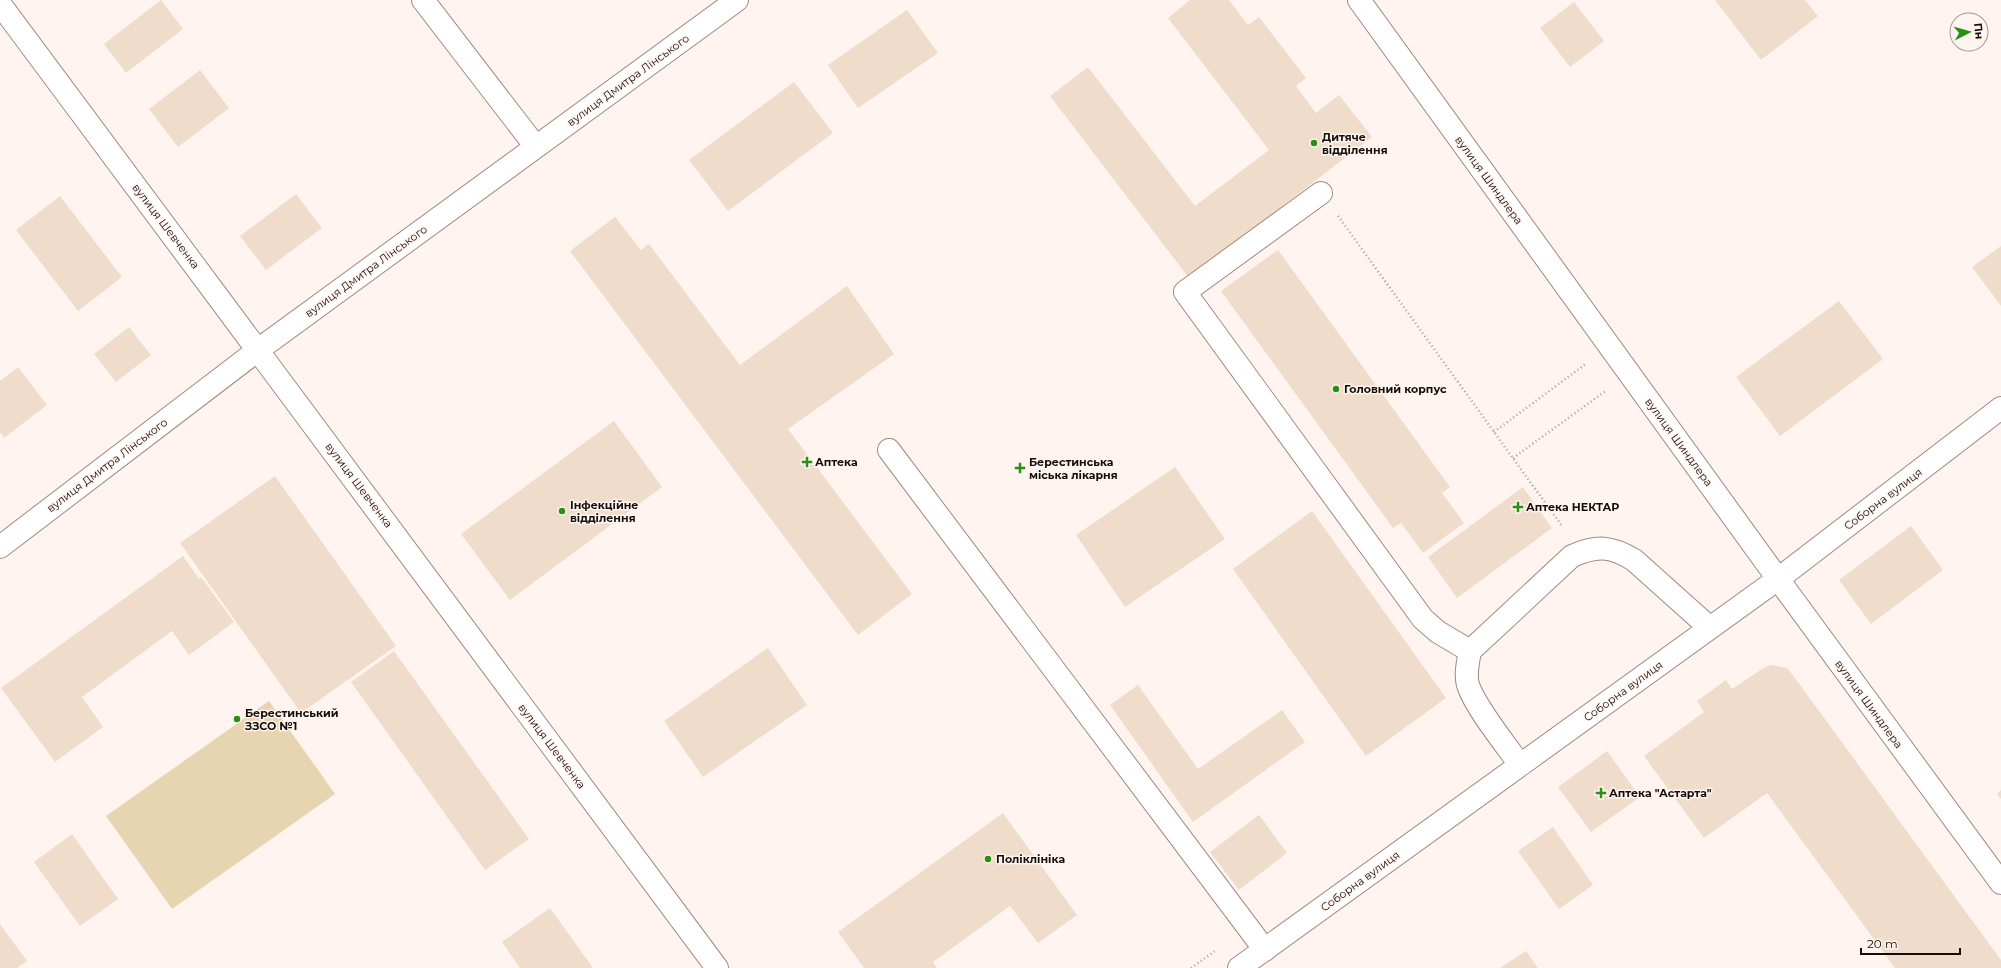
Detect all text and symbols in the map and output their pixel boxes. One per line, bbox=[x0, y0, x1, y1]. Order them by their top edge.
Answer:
north arrow bbox=[1949, 12, 1989, 52]
text: Пн bbox=[1971, 22, 1987, 40]
street label: вулиця Дмитра Лінського bbox=[564, 31, 692, 129]
place label: Дитяче відділення bbox=[1322, 130, 1388, 157]
street label: вулиця Шиндлера bbox=[1452, 133, 1526, 227]
marker: Дитяче відділення bbox=[1309, 138, 1319, 148]
street label: вулиця Шевченка bbox=[129, 181, 203, 271]
street label: вулиця Дмитра Лінського bbox=[302, 222, 430, 320]
place label: Головний корпус bbox=[1344, 382, 1447, 396]
marker: Головний корпус bbox=[1331, 384, 1341, 394]
street label: вулиця Шиндлера bbox=[1642, 395, 1716, 489]
street label: вулиця Дмитра Лінського bbox=[44, 415, 170, 515]
street label: вулиця Шевченка bbox=[322, 440, 396, 530]
place label: Аптека bbox=[815, 455, 858, 469]
place label: Берестинська міська лікарня bbox=[1029, 455, 1118, 482]
marker: Аптека bbox=[802, 457, 812, 467]
marker: Берестинська міська лікарня bbox=[1014, 462, 1026, 474]
street label: Соборна вулиця bbox=[1841, 465, 1925, 533]
place label: Інфекційне відділення bbox=[570, 498, 638, 525]
place label: Аптека НЕКТАР bbox=[1526, 500, 1619, 514]
marker: Аптека НЕКТАР bbox=[1513, 502, 1523, 512]
marker: Інфекційне відділення bbox=[557, 506, 567, 516]
street label: вулиця Шиндлера bbox=[1832, 657, 1906, 751]
street label: Соборна вулиця bbox=[1581, 658, 1665, 724]
street label: вулиця Шевченка bbox=[515, 701, 589, 791]
place label: Берестинський ЗЗСО №1 bbox=[244, 706, 339, 733]
marker: Берестинський ЗЗСО №1 bbox=[232, 714, 242, 724]
place label: Аптека "Астарта" bbox=[1609, 786, 1712, 800]
marker: Аптека "Астарта" bbox=[1596, 788, 1606, 798]
street label: Соборна вулиця bbox=[1318, 848, 1402, 914]
place label: Поліклініка bbox=[996, 852, 1065, 866]
marker: Поліклініка bbox=[983, 854, 993, 864]
scale bar bbox=[1861, 930, 1960, 956]
text: 20 m bbox=[1867, 936, 1898, 951]

